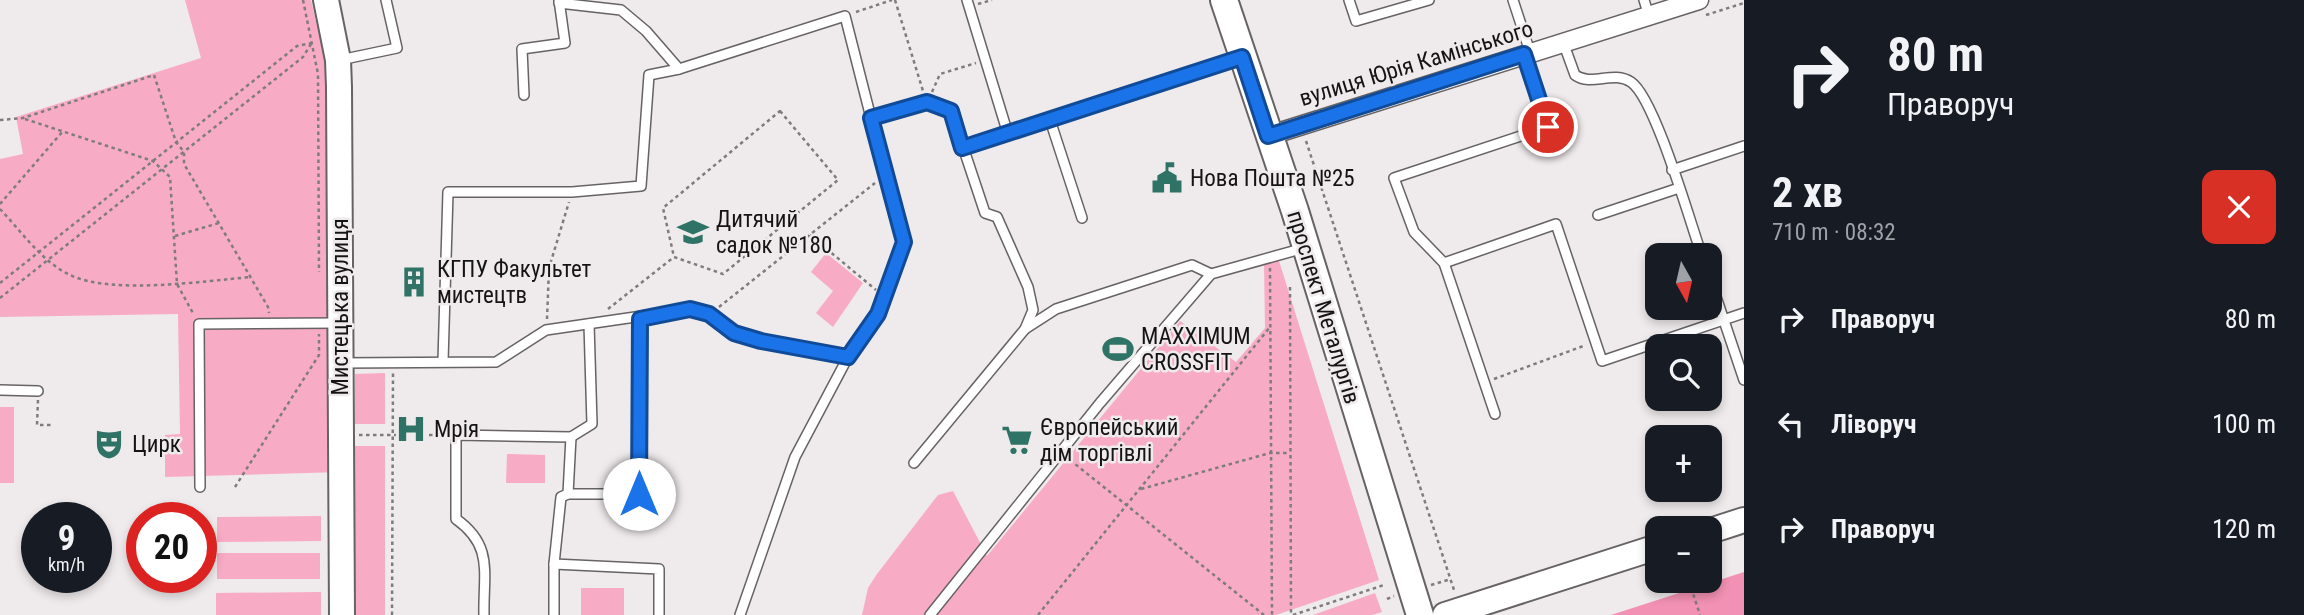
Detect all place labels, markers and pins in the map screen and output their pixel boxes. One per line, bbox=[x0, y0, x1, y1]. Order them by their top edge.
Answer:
pin bbox=[1518, 97, 1578, 157]
public building icon: Нова Пошта №25 bbox=[1150, 161, 1184, 195]
place label: Нова Пошта №25 bbox=[1190, 165, 1355, 192]
place label: Дитячий садок №180 bbox=[716, 206, 832, 259]
school or university icon: Дитячий садок №180 bbox=[676, 215, 710, 249]
place label: КГПУ Факультет мистецтв bbox=[437, 256, 592, 309]
building icon: КГПУ Факультет мистецтв bbox=[397, 265, 431, 299]
place label: MAXXIMUM CROSSFIT bbox=[1141, 323, 1251, 376]
sports icon: MAXXIMUM CROSSFIT bbox=[1101, 332, 1135, 366]
hospital icon: Мрія bbox=[394, 412, 428, 446]
place label: Європейський дім торгівлі bbox=[1040, 414, 1178, 467]
place label: Мрія bbox=[434, 416, 479, 443]
supermarket icon: Європейський дім торгівлі bbox=[1000, 423, 1034, 457]
theatre icon: Цирк bbox=[92, 427, 126, 461]
place label: Цирк bbox=[132, 431, 181, 458]

